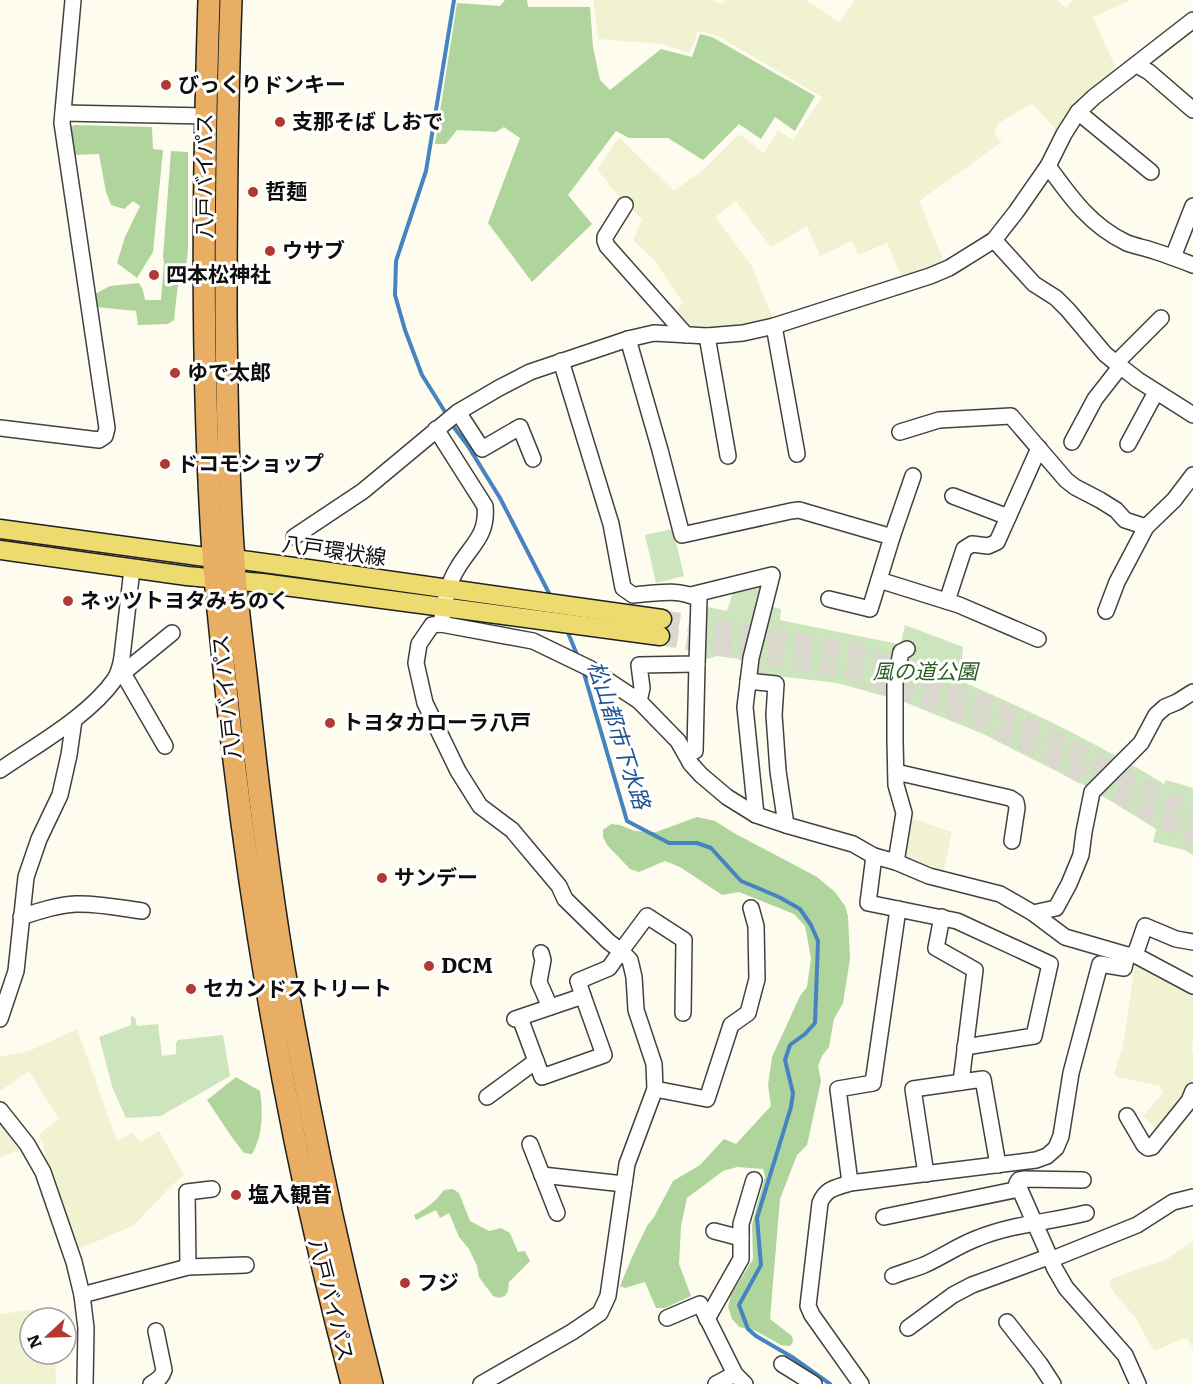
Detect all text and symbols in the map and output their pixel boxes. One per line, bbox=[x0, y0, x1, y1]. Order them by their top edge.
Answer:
place label: びっくりドンキー bbox=[178, 67, 346, 98]
marker: びっくりドンキー bbox=[159, 78, 173, 92]
place label: 支那そば しおで bbox=[292, 104, 443, 135]
street label: 八戸バイパス bbox=[187, 113, 218, 239]
marker: 支那そば しおで bbox=[273, 115, 287, 129]
place label: 哲麺 bbox=[265, 174, 307, 205]
marker: 哲麺 bbox=[246, 185, 260, 199]
place label: ウサブ bbox=[282, 233, 345, 264]
marker: ウサブ bbox=[263, 244, 277, 258]
place label: 四本松神社 bbox=[166, 257, 271, 288]
marker: 四本松神社 bbox=[147, 268, 161, 282]
place label: ゆで太郎 bbox=[187, 355, 271, 386]
marker: ゆで太郎 bbox=[168, 366, 182, 380]
place label: ドコモショップ bbox=[177, 446, 324, 477]
marker: ドコモショップ bbox=[158, 457, 172, 471]
street label: 八戸環状線 bbox=[280, 526, 388, 571]
place label: ネッツトヨタみちのく bbox=[80, 583, 290, 614]
marker: ネッツトヨタみちのく bbox=[61, 594, 75, 608]
street label: 八戸バイパス bbox=[203, 633, 246, 761]
park label: 風の道公園 bbox=[873, 654, 980, 685]
water label: 松山都市下水路 bbox=[581, 656, 661, 815]
place label: トヨタカローラ八戸 bbox=[342, 705, 531, 736]
marker: トヨタカローラ八戸 bbox=[323, 716, 337, 730]
place label: サンデー bbox=[394, 860, 478, 891]
marker: サンデー bbox=[375, 871, 389, 885]
place label: DCM bbox=[441, 948, 493, 979]
marker: DCM bbox=[422, 959, 436, 973]
place label: セカンドストリート bbox=[203, 971, 392, 1002]
marker: セカンドストリート bbox=[184, 982, 198, 996]
place label: 塩入観音 bbox=[248, 1177, 332, 1208]
marker: 塩入観音 bbox=[229, 1188, 243, 1202]
street label: 八戸バイパス bbox=[303, 1235, 364, 1364]
place label: フジ bbox=[417, 1265, 459, 1296]
marker: フジ bbox=[398, 1276, 412, 1290]
north arrow bbox=[18, 1306, 78, 1366]
text: N bbox=[20, 1331, 47, 1353]

